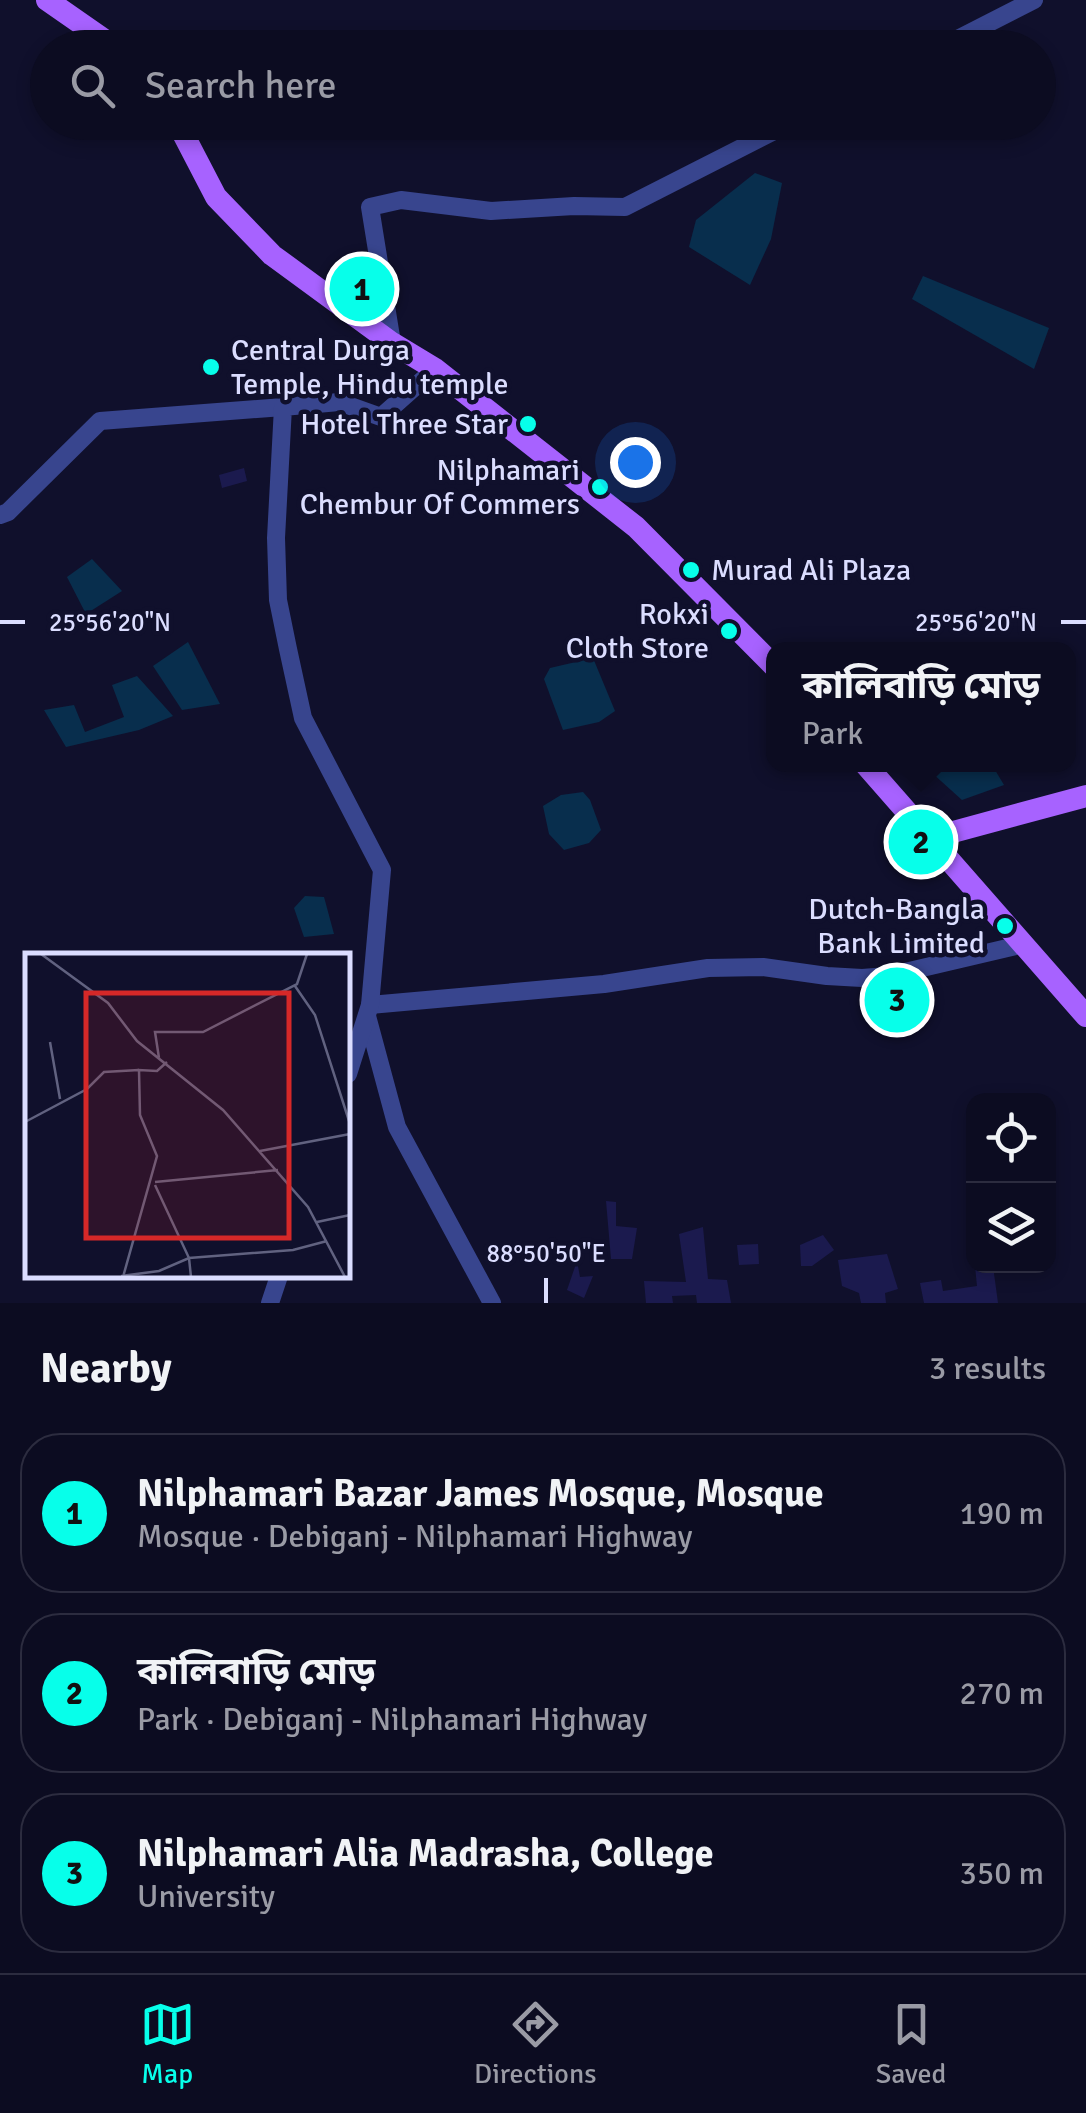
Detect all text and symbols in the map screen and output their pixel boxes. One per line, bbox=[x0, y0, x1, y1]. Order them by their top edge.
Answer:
search box bbox=[30, 30, 1056, 140]
icon: search bbox=[65, 58, 120, 113]
text: Search here bbox=[145, 62, 337, 109]
pin: 1 bbox=[330, 252, 394, 326]
place label: Central Durga Temple, Hindu temple bbox=[231, 332, 509, 403]
marker: Central Durga Temple, Hindu temple bbox=[200, 356, 222, 378]
place label: Hotel Three Star bbox=[300, 406, 508, 443]
marker: Hotel Three Star bbox=[517, 413, 539, 435]
your location bbox=[610, 437, 661, 488]
place label: Nilphamari Chembur Of Commers bbox=[300, 452, 580, 523]
marker: Nilphamari Chembur Of Commers bbox=[589, 476, 611, 498]
place label: Murad Ali Plaza bbox=[711, 552, 911, 589]
marker: Murad Ali Plaza bbox=[680, 559, 702, 581]
place label: Rokxi Cloth Store bbox=[566, 596, 709, 667]
text: 25°56'20"N bbox=[49, 607, 171, 638]
text: 25°56'20"N bbox=[915, 607, 1037, 638]
marker: Rokxi Cloth Store bbox=[718, 620, 740, 642]
popup bbox=[766, 642, 1076, 772]
text: কালিবাড়ি মোড় bbox=[802, 662, 1040, 709]
text: Park bbox=[802, 714, 863, 753]
pin: 2 bbox=[888, 804, 954, 880]
place label: Dutch-Bangla Bank Limited bbox=[808, 891, 985, 962]
marker: Dutch-Bangla Bank Limited bbox=[994, 915, 1016, 937]
inset map bbox=[25, 953, 350, 1278]
pin: 3 bbox=[864, 962, 930, 1038]
map controls bbox=[966, 1093, 1056, 1273]
button: locate bbox=[966, 1093, 1056, 1183]
button: layers bbox=[966, 1183, 1056, 1273]
text: 88°50'50"E bbox=[486, 1238, 606, 1269]
text: Nearby bbox=[40, 1343, 172, 1394]
text: 3 results bbox=[929, 1349, 1046, 1388]
text: Nilphamari Bazar James Mosque, Mosque bbox=[137, 1470, 824, 1517]
text: 1 bbox=[66, 1494, 83, 1533]
text: 190 m bbox=[960, 1494, 1044, 1533]
text: Mosque · Debiganj - Nilphamari Highway bbox=[137, 1517, 693, 1556]
text: কালিবাড়ি মোড় bbox=[137, 1648, 375, 1695]
text: 2 bbox=[66, 1674, 83, 1713]
text: 270 m bbox=[960, 1674, 1044, 1713]
text: Park · Debiganj - Nilphamari Highway bbox=[137, 1700, 647, 1739]
text: Nilphamari Alia Madrasha, College bbox=[137, 1830, 714, 1877]
text: 3 bbox=[66, 1854, 83, 1893]
text: 350 m bbox=[960, 1854, 1044, 1893]
text: University bbox=[137, 1877, 275, 1916]
tab: Map bbox=[140, 1997, 195, 2091]
tab: Directions bbox=[474, 1997, 596, 2091]
tab: Saved bbox=[876, 1997, 946, 2091]

